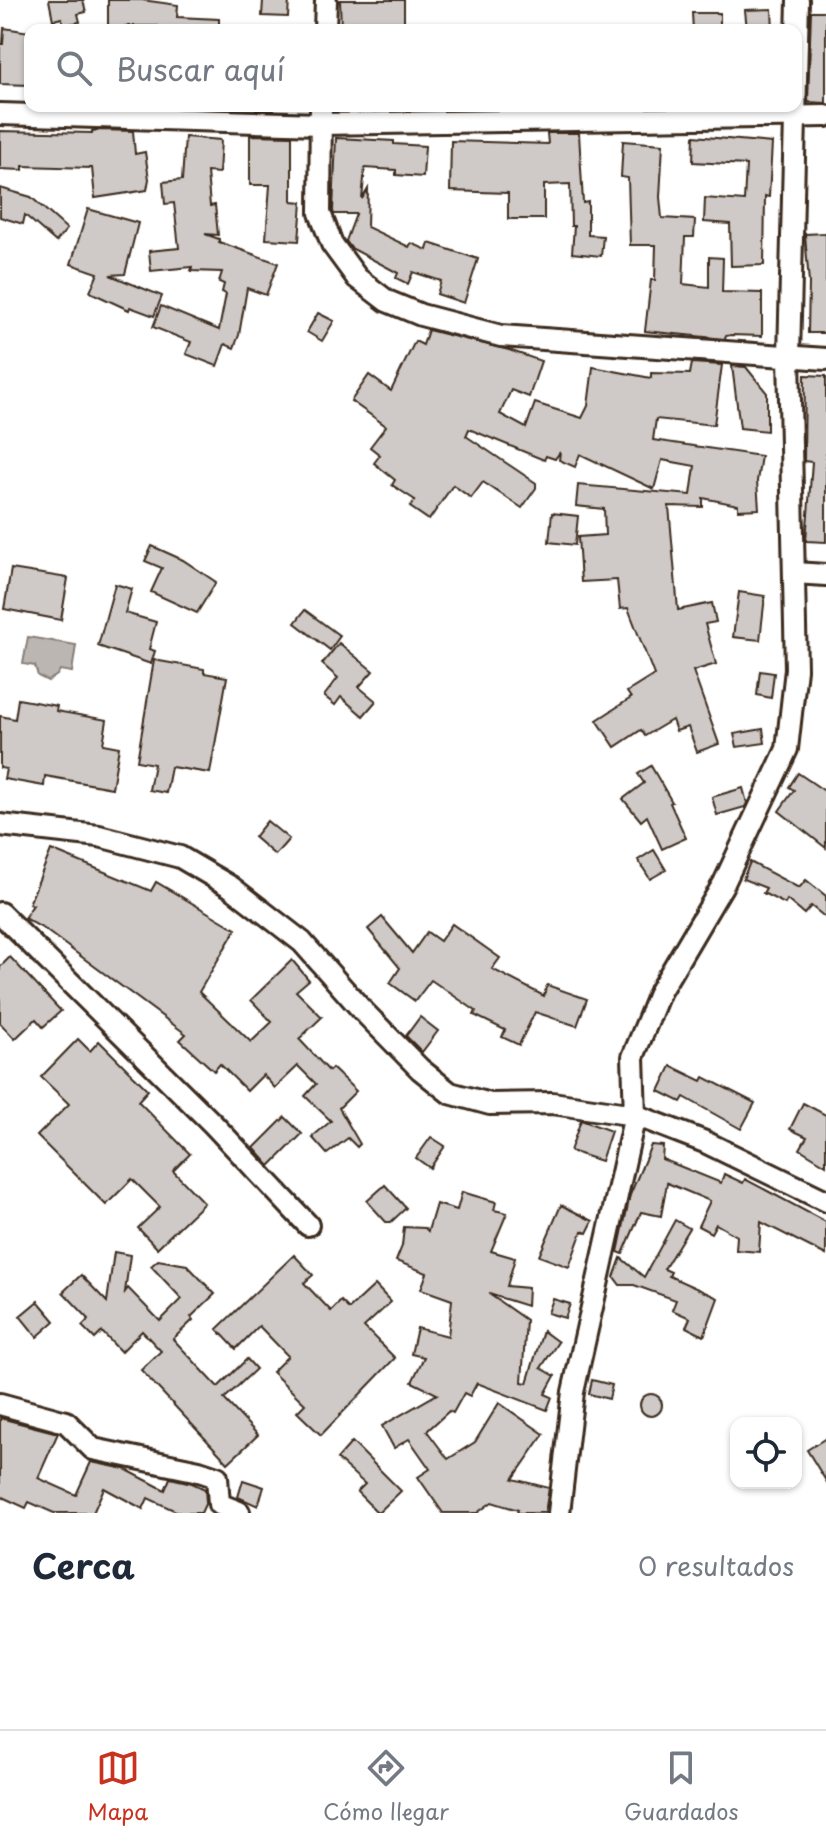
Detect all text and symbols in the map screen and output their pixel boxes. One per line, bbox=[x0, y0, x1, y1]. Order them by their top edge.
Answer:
search box bbox=[24, 24, 802, 112]
icon: search bbox=[52, 46, 96, 90]
text: Buscar aquí bbox=[116, 46, 285, 91]
map controls bbox=[730, 1417, 802, 1489]
button: locate bbox=[730, 1417, 802, 1489]
text: Cerca bbox=[32, 1539, 135, 1591]
text: 0 resultados bbox=[638, 1546, 794, 1585]
tab: Mapa bbox=[88, 1746, 148, 1827]
tab: Cómo llegar bbox=[323, 1746, 449, 1827]
tab: Guardados bbox=[624, 1746, 738, 1827]

